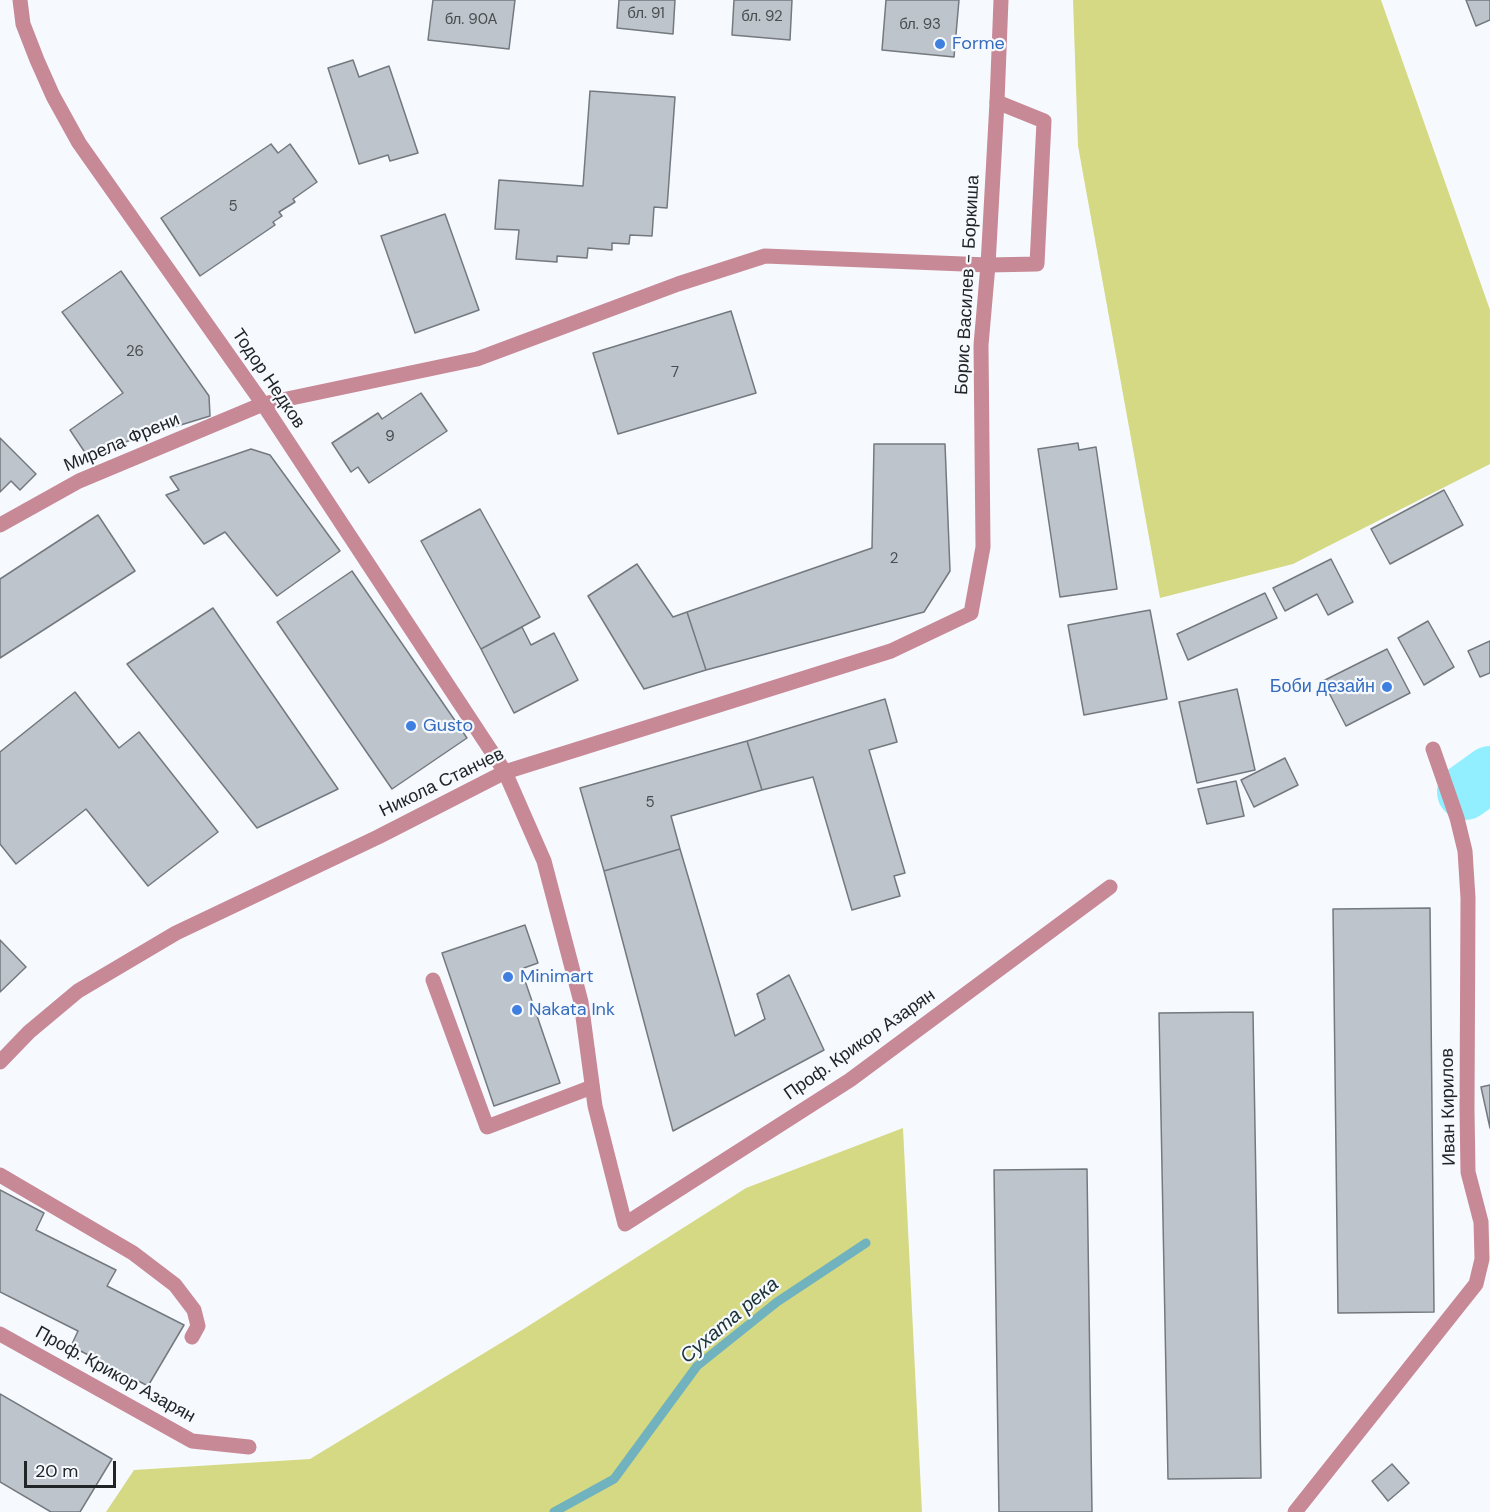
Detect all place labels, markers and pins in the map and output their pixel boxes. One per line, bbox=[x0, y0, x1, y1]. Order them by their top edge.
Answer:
place label: Forme bbox=[952, 33, 1005, 55]
marker: Forme bbox=[933, 37, 947, 51]
place label: Боби дезайн bbox=[1270, 676, 1375, 698]
marker: Боби дезайн bbox=[1380, 680, 1394, 694]
place label: Gusto bbox=[423, 715, 473, 737]
marker: Gusto bbox=[404, 719, 418, 733]
place label: Minimart bbox=[520, 966, 594, 988]
marker: Minimart bbox=[501, 970, 515, 984]
place label: Nakata Ink bbox=[529, 999, 615, 1021]
marker: Nakata Ink bbox=[510, 1003, 524, 1017]

